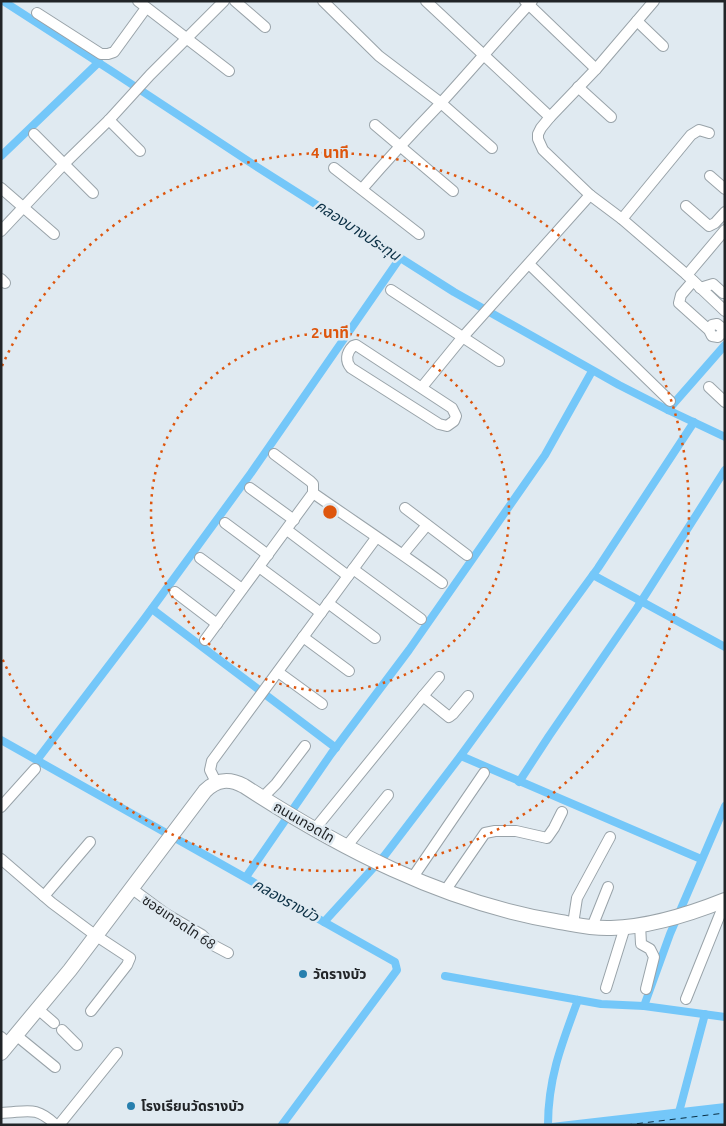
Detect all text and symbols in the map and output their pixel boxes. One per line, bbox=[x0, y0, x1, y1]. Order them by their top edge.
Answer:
text: 4 นาที bbox=[311, 144, 349, 161]
water label: คลองบางประทุน bbox=[312, 196, 404, 265]
text: 2 นาที bbox=[311, 324, 349, 341]
centre of rings bbox=[321, 503, 339, 521]
street label: ถนนเทอดไท bbox=[271, 798, 337, 846]
water label: คลองรางบัว bbox=[250, 875, 322, 925]
street label: ซอยเทอดไท 68 bbox=[139, 892, 219, 953]
place label: วัดรางบัว bbox=[313, 966, 366, 982]
marker: วัดรางบัว bbox=[297, 968, 309, 980]
place label: โรงเรียนวัดรางบัว bbox=[141, 1098, 244, 1114]
marker: โรงเรียนวัดรางบัว bbox=[125, 1100, 137, 1112]

